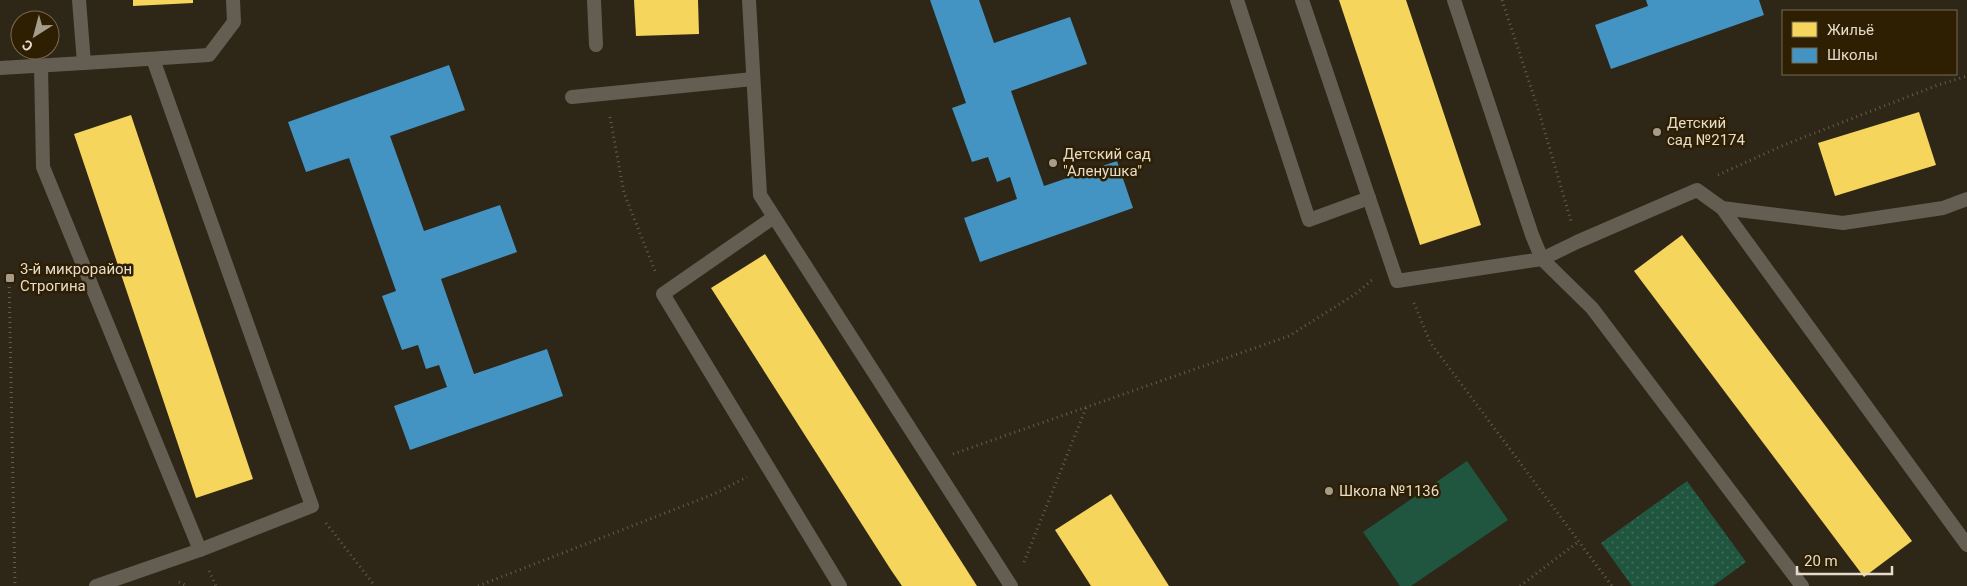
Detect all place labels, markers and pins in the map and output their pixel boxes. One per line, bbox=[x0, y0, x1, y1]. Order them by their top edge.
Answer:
place label: Детский сад №2174 bbox=[1667, 114, 1745, 149]
marker: Детский сад №2174 bbox=[1651, 126, 1663, 138]
place label: Детский сад "Аленушка" bbox=[1063, 145, 1151, 180]
marker: Детский сад "Аленушка" bbox=[1047, 157, 1059, 169]
place label: 3-й микрорайон Строгина bbox=[20, 260, 132, 295]
marker: 3-й микрорайон Строгина bbox=[4, 272, 16, 284]
place label: Школа №1136 bbox=[1339, 482, 1439, 500]
marker: Школа №1136 bbox=[1323, 485, 1335, 497]

